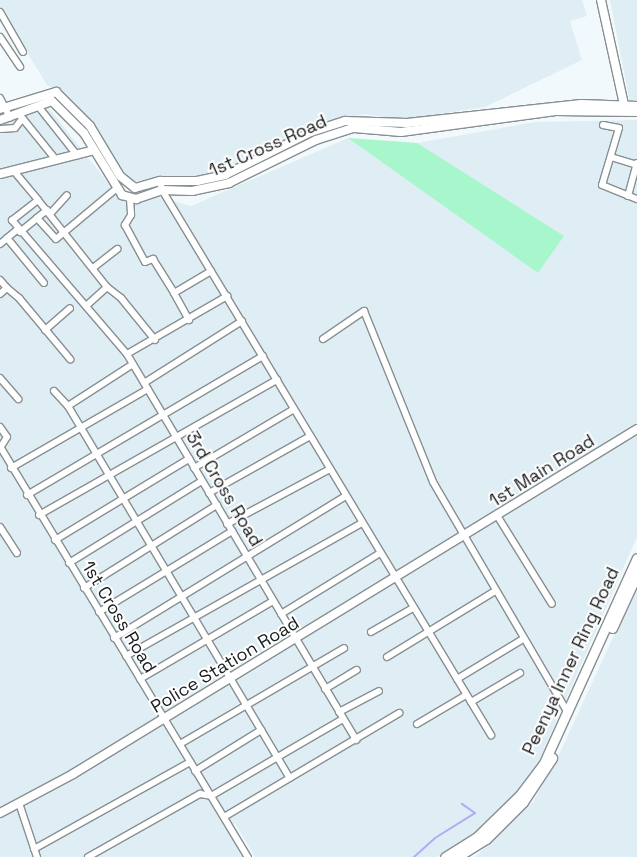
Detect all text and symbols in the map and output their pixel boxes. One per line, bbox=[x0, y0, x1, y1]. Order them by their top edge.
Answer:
street label: 1st Cross Road bbox=[206, 110, 330, 182]
street label: 3rd Cross Road bbox=[181, 428, 267, 550]
street label: 1st Main Road bbox=[485, 430, 599, 512]
street label: 1st Cross Road bbox=[77, 557, 161, 677]
street label: Peenya Inner Ring Road bbox=[518, 564, 624, 758]
street label: Police Station Road bbox=[147, 612, 303, 718]

